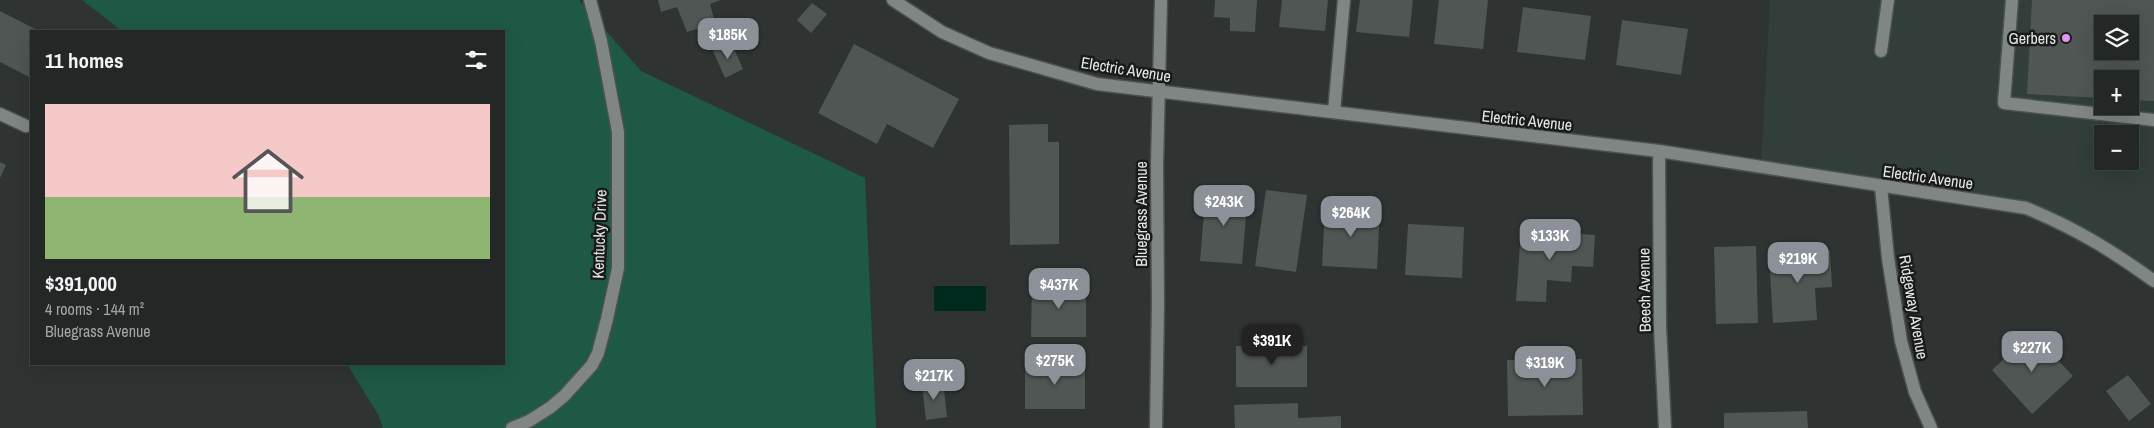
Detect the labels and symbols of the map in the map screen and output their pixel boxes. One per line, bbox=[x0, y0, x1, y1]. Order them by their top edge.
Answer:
pin: $185K bbox=[693, 18, 763, 60]
place label: Gerbers bbox=[2009, 27, 2056, 49]
marker: Gerbers bbox=[2060, 32, 2072, 44]
street label: Electric Avenue bbox=[1079, 51, 1173, 87]
street label: Electric Avenue bbox=[1481, 104, 1573, 136]
street label: Electric Avenue bbox=[1881, 160, 1975, 194]
street label: Bluegrass Avenue bbox=[1130, 161, 1152, 267]
pin: $243K bbox=[1189, 184, 1259, 227]
street label: Kentucky Drive bbox=[586, 189, 612, 279]
pin: $264K bbox=[1316, 196, 1386, 238]
pin: $133K bbox=[1515, 218, 1585, 261]
pin: $219K bbox=[1763, 242, 1833, 284]
street label: Beech Avenue bbox=[1632, 248, 1656, 332]
street label: Ridgeway Avenue bbox=[1894, 253, 1934, 361]
pin: $437K bbox=[1024, 268, 1094, 310]
pin: $391K bbox=[1237, 324, 1307, 366]
pin: $227K bbox=[1997, 330, 2067, 373]
pin: $275K bbox=[1020, 344, 1090, 386]
pin: $319K bbox=[1510, 346, 1580, 388]
pin: $217K bbox=[899, 358, 969, 401]

